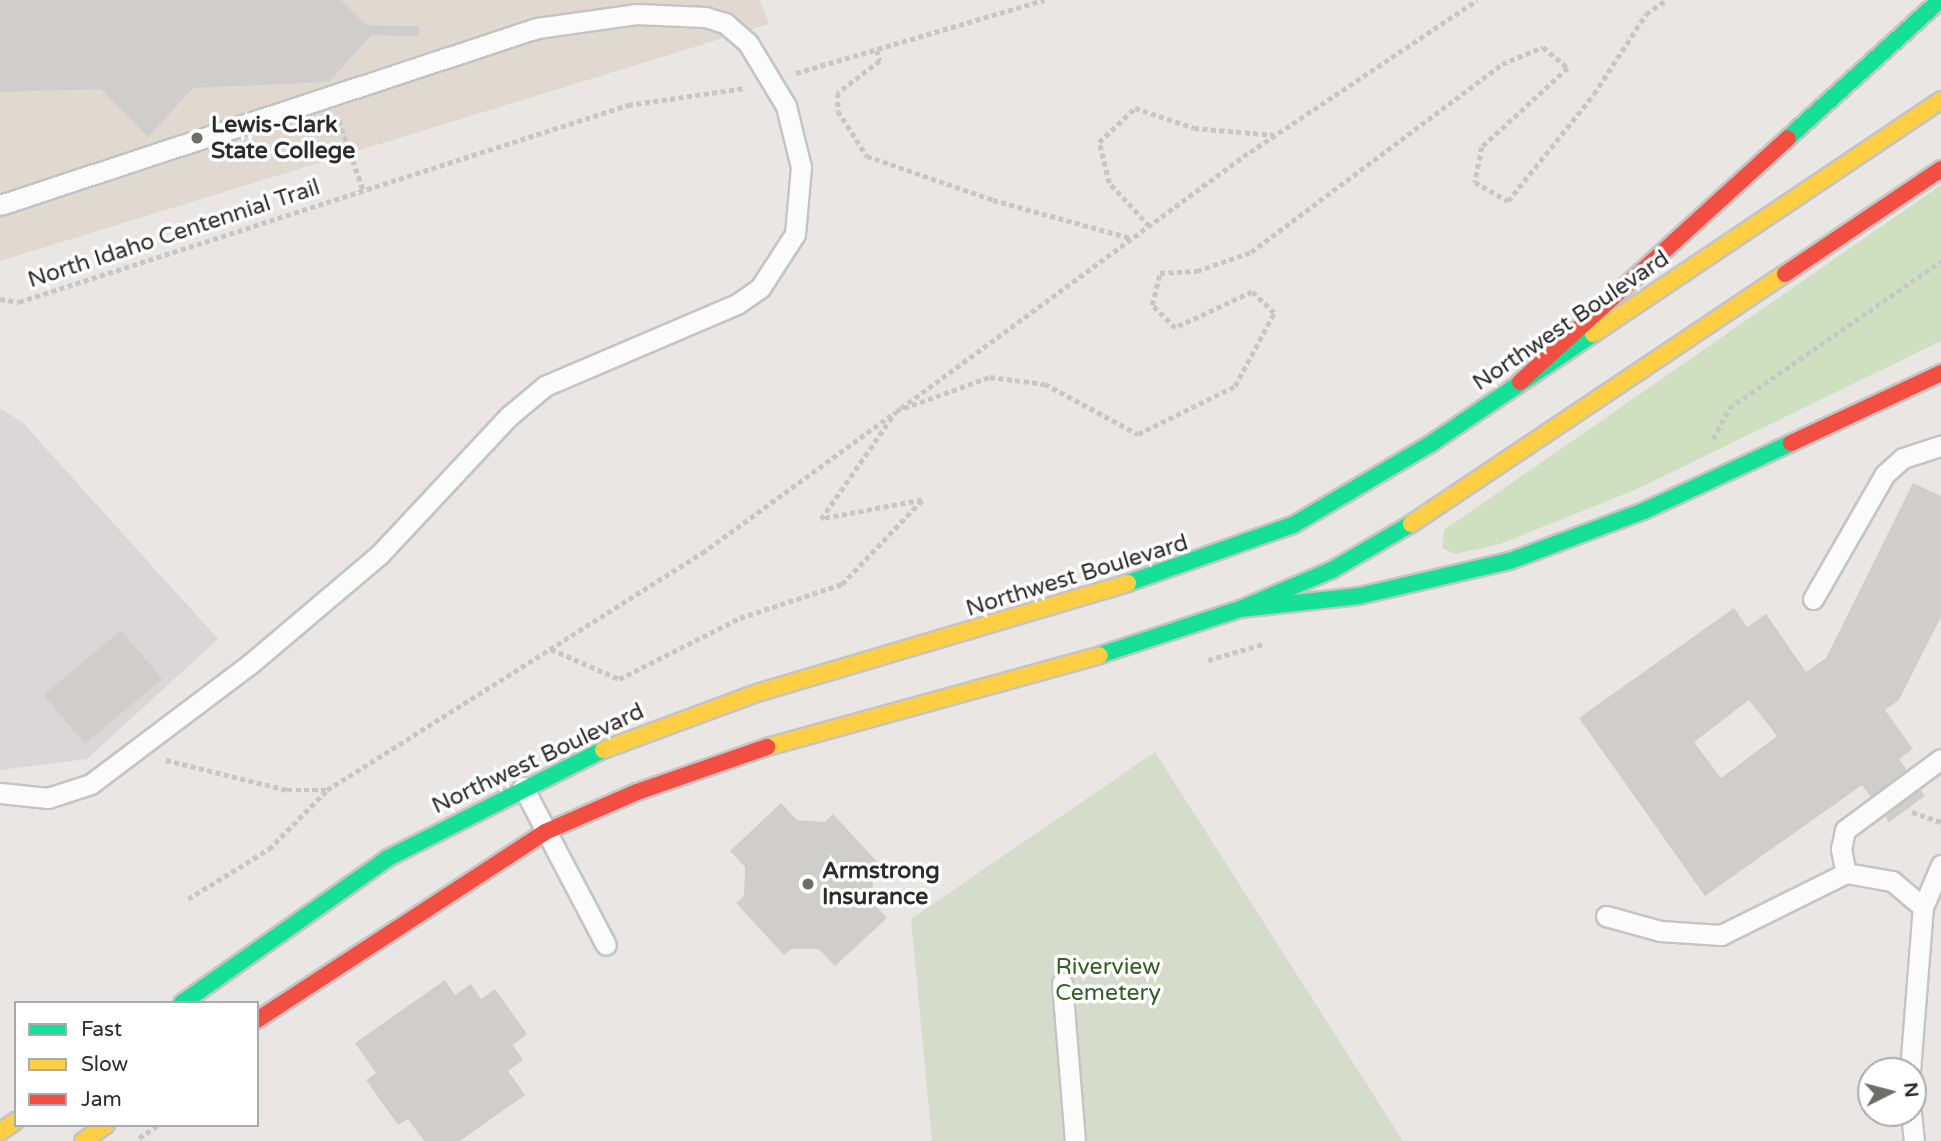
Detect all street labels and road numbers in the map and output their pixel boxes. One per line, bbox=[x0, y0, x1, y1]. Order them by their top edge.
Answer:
street label: North Idaho Centennial Trail bbox=[24, 174, 324, 294]
street label: Northwest Boulevard bbox=[1468, 245, 1674, 397]
street label: Northwest Boulevard bbox=[963, 529, 1191, 623]
street label: Northwest Boulevard bbox=[428, 698, 648, 820]

